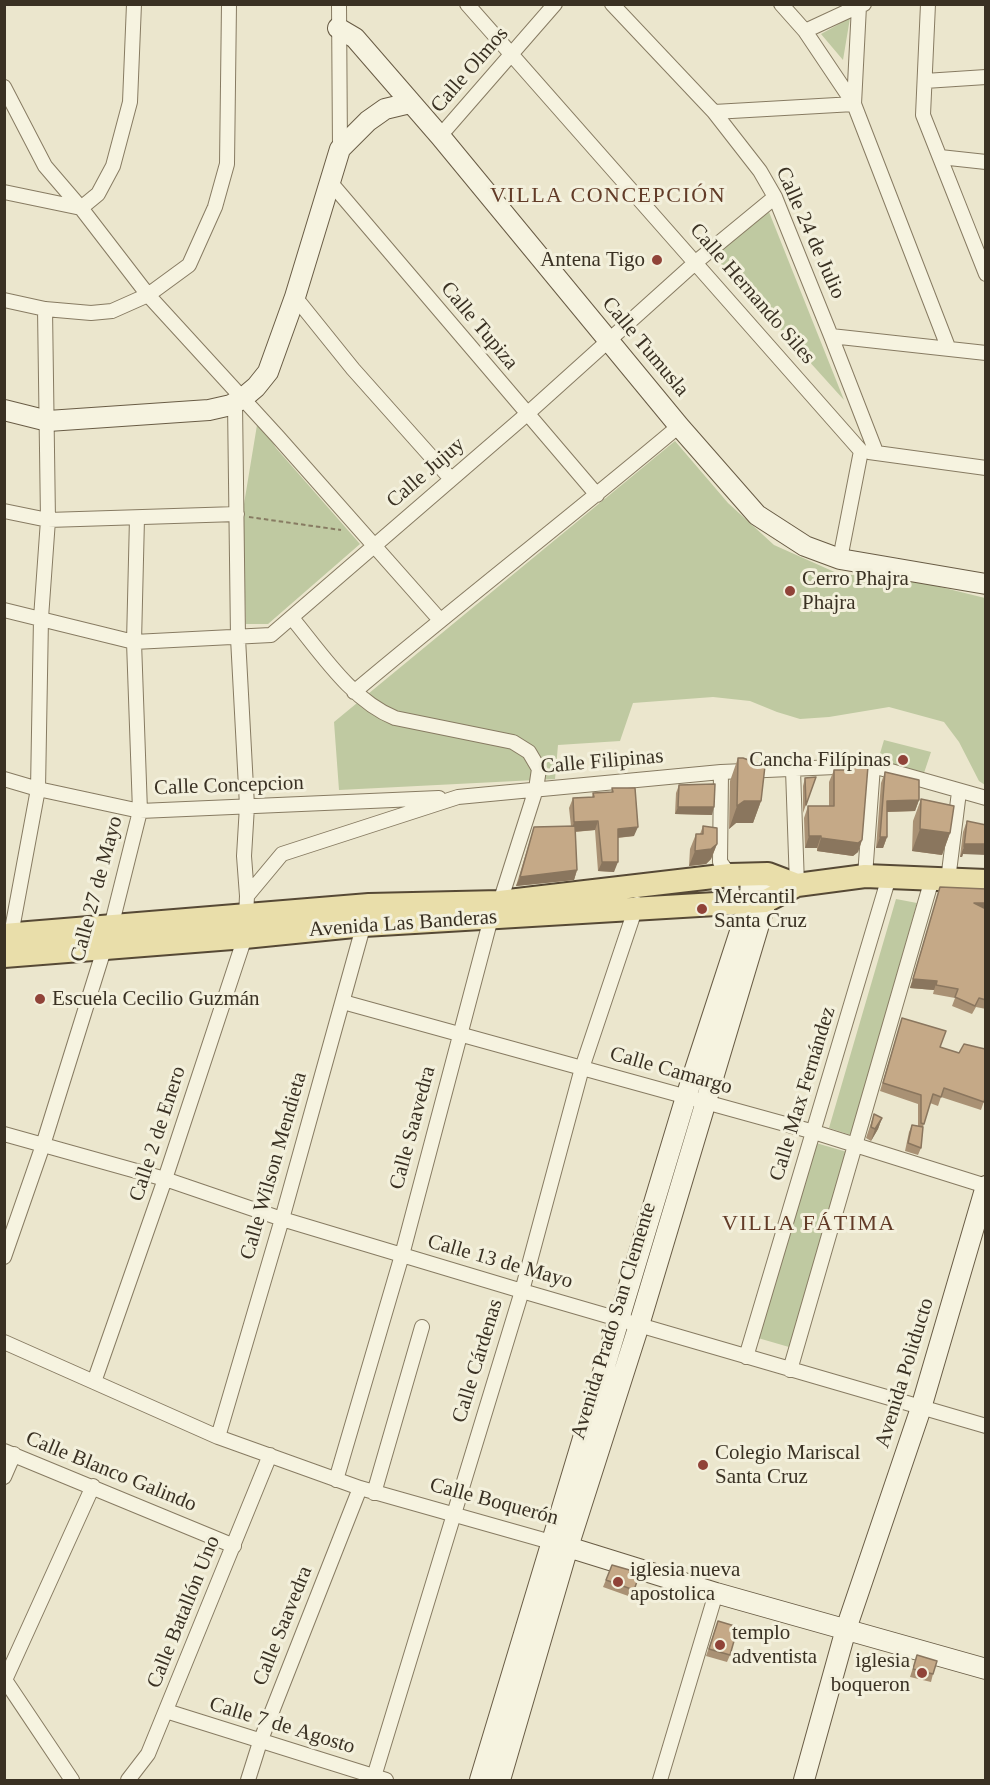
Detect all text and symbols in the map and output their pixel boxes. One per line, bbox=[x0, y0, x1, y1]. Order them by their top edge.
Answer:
street label: Calle Olmos bbox=[426, 22, 514, 118]
street label: Calle 24 de Julio bbox=[770, 163, 850, 303]
district label: VILLA CONCEPCIÓN bbox=[490, 183, 726, 209]
street label: Calle Hernando Siles bbox=[684, 218, 820, 370]
place label: Antena Tigo bbox=[540, 247, 645, 273]
marker: Antena Tigo bbox=[650, 253, 664, 267]
street label: Calle Tupiza bbox=[435, 277, 523, 375]
street label: Calle Tumusla bbox=[596, 292, 694, 402]
street label: Calle Jujuy bbox=[382, 432, 470, 514]
place label: Cerro Phajra Phajra bbox=[802, 566, 909, 616]
marker: Cerro Phajra Phajra bbox=[783, 584, 797, 598]
street label: Calle Filipinas bbox=[540, 744, 664, 780]
place label: Cancha Filípinas bbox=[749, 747, 891, 773]
marker: Cancha Filípinas bbox=[896, 753, 910, 767]
street label: Calle Concepcion bbox=[154, 771, 304, 801]
street label: Calle 27 de Mayo bbox=[65, 813, 129, 965]
place label: Mercantil Santa Cruz bbox=[714, 884, 807, 934]
marker: Mercantil Santa Cruz bbox=[695, 902, 709, 916]
street label: Avenida Las Banderas bbox=[308, 905, 498, 943]
place label: Escuela Cecilio Guzmán bbox=[52, 986, 260, 1012]
marker: Escuela Cecilio Guzmán bbox=[33, 992, 47, 1006]
street label: Calle Max Fernández bbox=[765, 1004, 841, 1184]
street label: Calle Camargo bbox=[607, 1042, 735, 1100]
street label: Calle 2 de Enero bbox=[124, 1063, 192, 1205]
street label: Calle Saavedra bbox=[384, 1064, 442, 1192]
street label: Calle Wilson Mendieta bbox=[235, 1069, 313, 1263]
street label: Avenida Prado San Clemente bbox=[566, 1200, 662, 1442]
district label: VILLA FÁTIMA bbox=[722, 1211, 896, 1237]
street label: Calle 13 de Mayo bbox=[424, 1229, 576, 1295]
street label: Avenida Poliducto bbox=[870, 1295, 940, 1451]
street label: Calle Cárdenas bbox=[447, 1296, 509, 1426]
street label: Calle Blanco Galindo bbox=[22, 1426, 200, 1518]
place label: Colegio Mariscal Santa Cruz bbox=[715, 1440, 860, 1490]
marker: Colegio Mariscal Santa Cruz bbox=[696, 1458, 710, 1472]
street label: Calle Boquerón bbox=[427, 1473, 561, 1531]
street label: Calle Batallón Uno bbox=[142, 1532, 226, 1692]
place label: iglesia nueva apostolica bbox=[630, 1557, 740, 1607]
street label: Calle Saavedra bbox=[248, 1563, 318, 1689]
marker: iglesia nueva apostolica bbox=[611, 1575, 625, 1589]
place label: templo adventista bbox=[732, 1620, 817, 1670]
marker: templo adventista bbox=[713, 1638, 727, 1652]
place label: iglesia boqueron bbox=[831, 1648, 910, 1698]
marker: iglesia boqueron bbox=[915, 1666, 929, 1680]
street label: Calle 7 de Agosto bbox=[206, 1692, 358, 1760]

